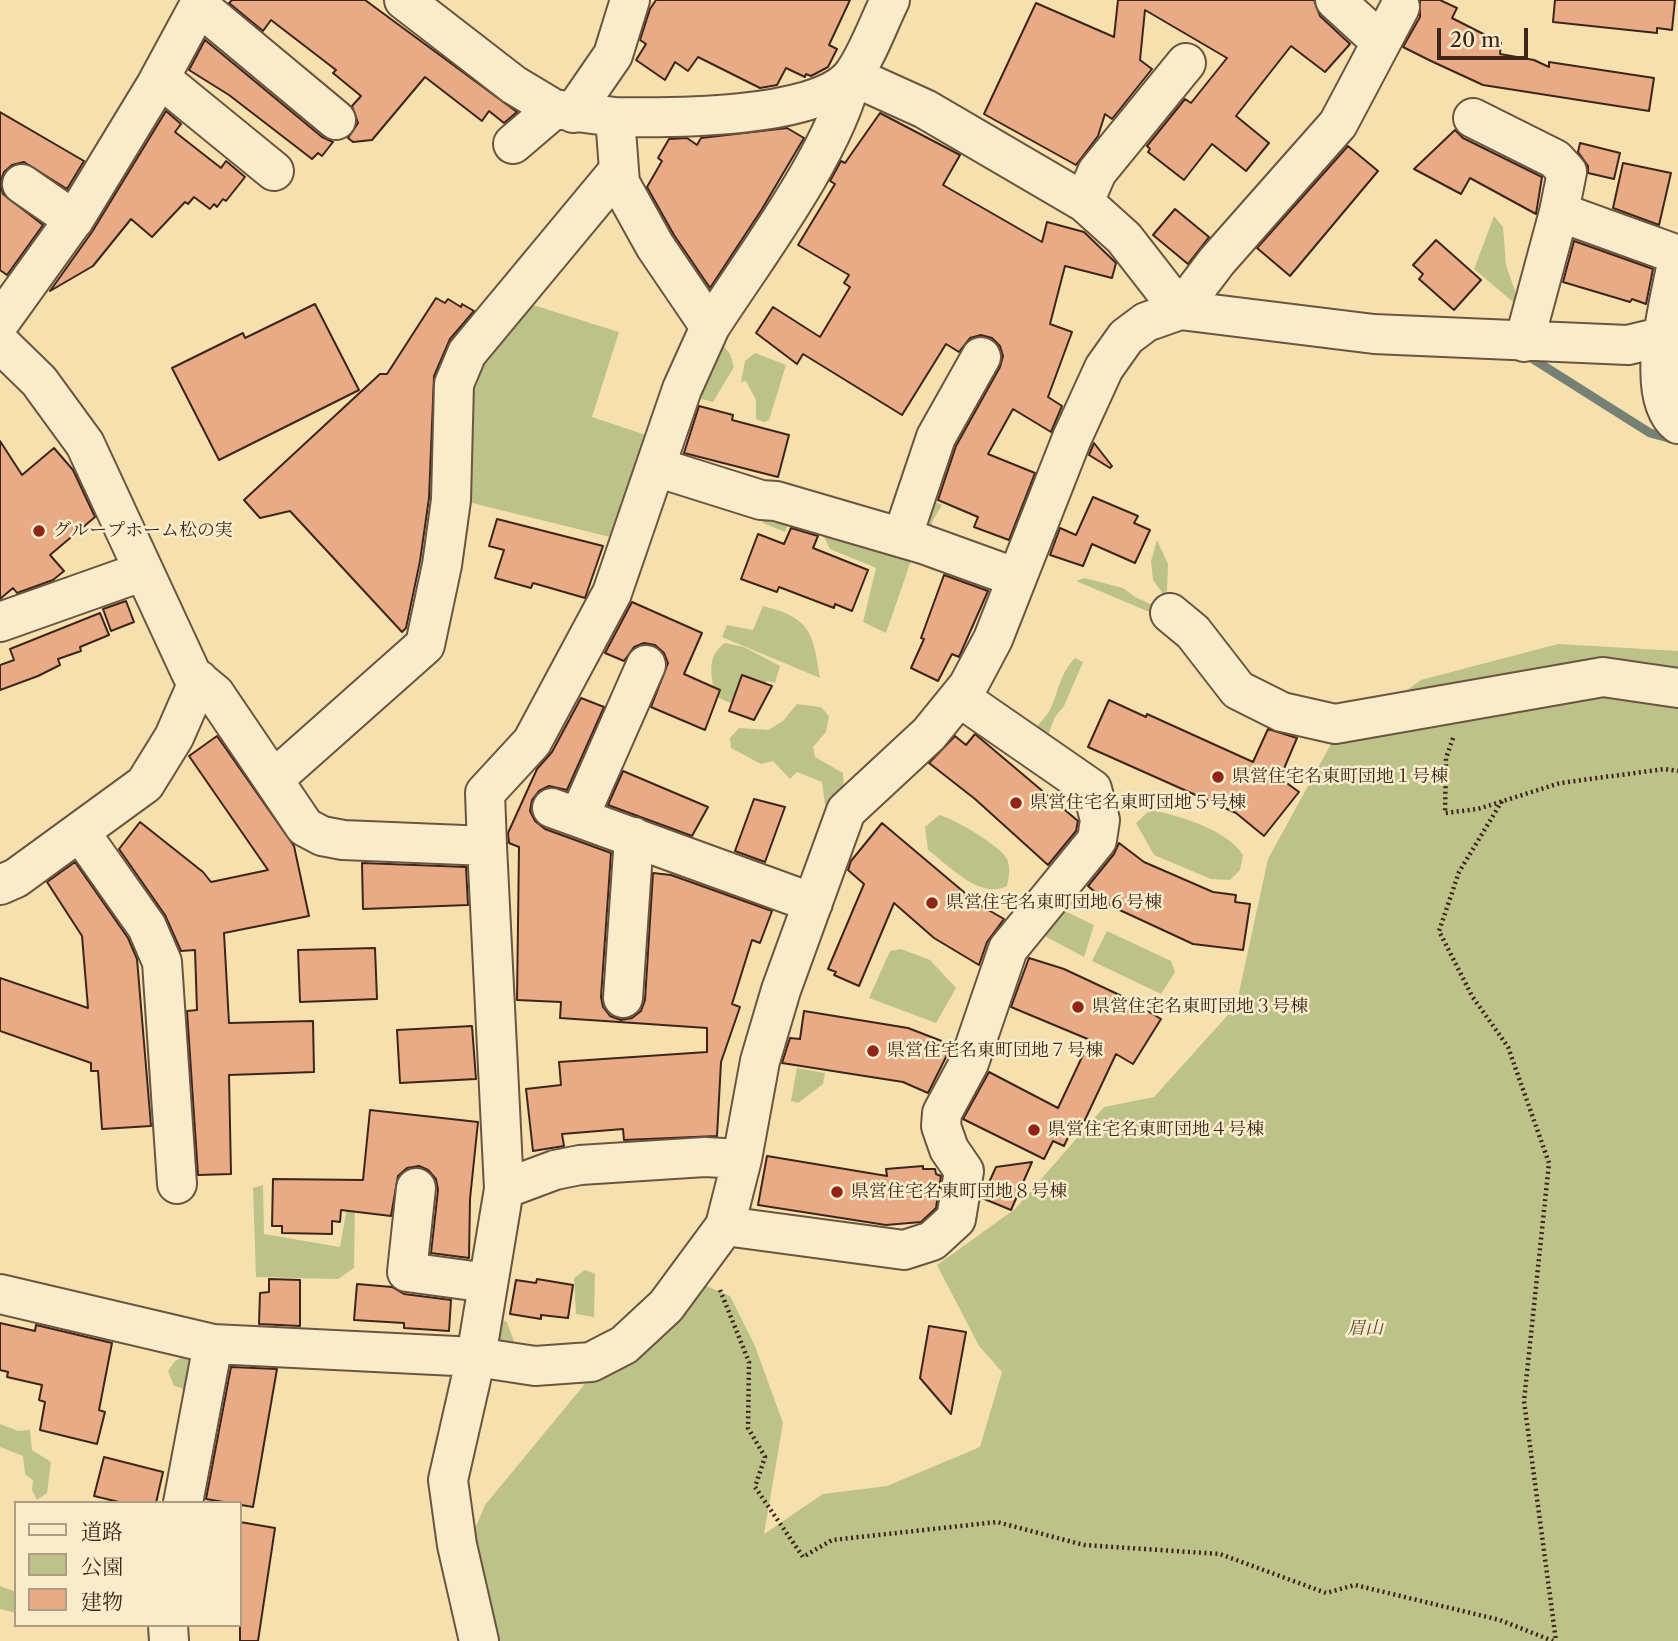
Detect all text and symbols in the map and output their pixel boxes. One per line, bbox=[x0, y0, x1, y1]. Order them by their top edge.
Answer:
scale bar bbox=[1440, 14, 1531, 58]
text: 20 m bbox=[1450, 27, 1501, 52]
place label: グループホーム松の実 bbox=[53, 520, 233, 542]
marker: グループホーム松の実 bbox=[31, 523, 47, 539]
place label: 県営住宅名東町団地１号棟 bbox=[1232, 766, 1448, 788]
marker: 県営住宅名東町団地１号棟 bbox=[1210, 769, 1226, 785]
place label: 県営住宅名東町団地５号棟 bbox=[1030, 792, 1246, 814]
marker: 県営住宅名東町団地５号棟 bbox=[1008, 795, 1024, 811]
place label: 県営住宅名東町団地６号棟 bbox=[946, 892, 1162, 914]
marker: 県営住宅名東町団地６号棟 bbox=[924, 895, 940, 911]
place label: 県営住宅名東町団地３号棟 bbox=[1092, 996, 1308, 1018]
marker: 県営住宅名東町団地３号棟 bbox=[1070, 999, 1086, 1015]
place label: 県営住宅名東町団地７号棟 bbox=[887, 1040, 1103, 1062]
marker: 県営住宅名東町団地７号棟 bbox=[865, 1043, 881, 1059]
place label: 県営住宅名東町団地４号棟 bbox=[1048, 1119, 1264, 1141]
marker: 県営住宅名東町団地４号棟 bbox=[1026, 1122, 1042, 1138]
place label: 県営住宅名東町団地８号棟 bbox=[851, 1181, 1067, 1203]
marker: 県営住宅名東町団地８号棟 bbox=[829, 1184, 845, 1200]
park label: 眉山 bbox=[1347, 1318, 1383, 1340]
legend bbox=[14, 1501, 242, 1627]
text: 道路 bbox=[81, 1519, 123, 1544]
text: 公園 bbox=[81, 1554, 123, 1579]
text: 建物 bbox=[81, 1589, 123, 1614]

